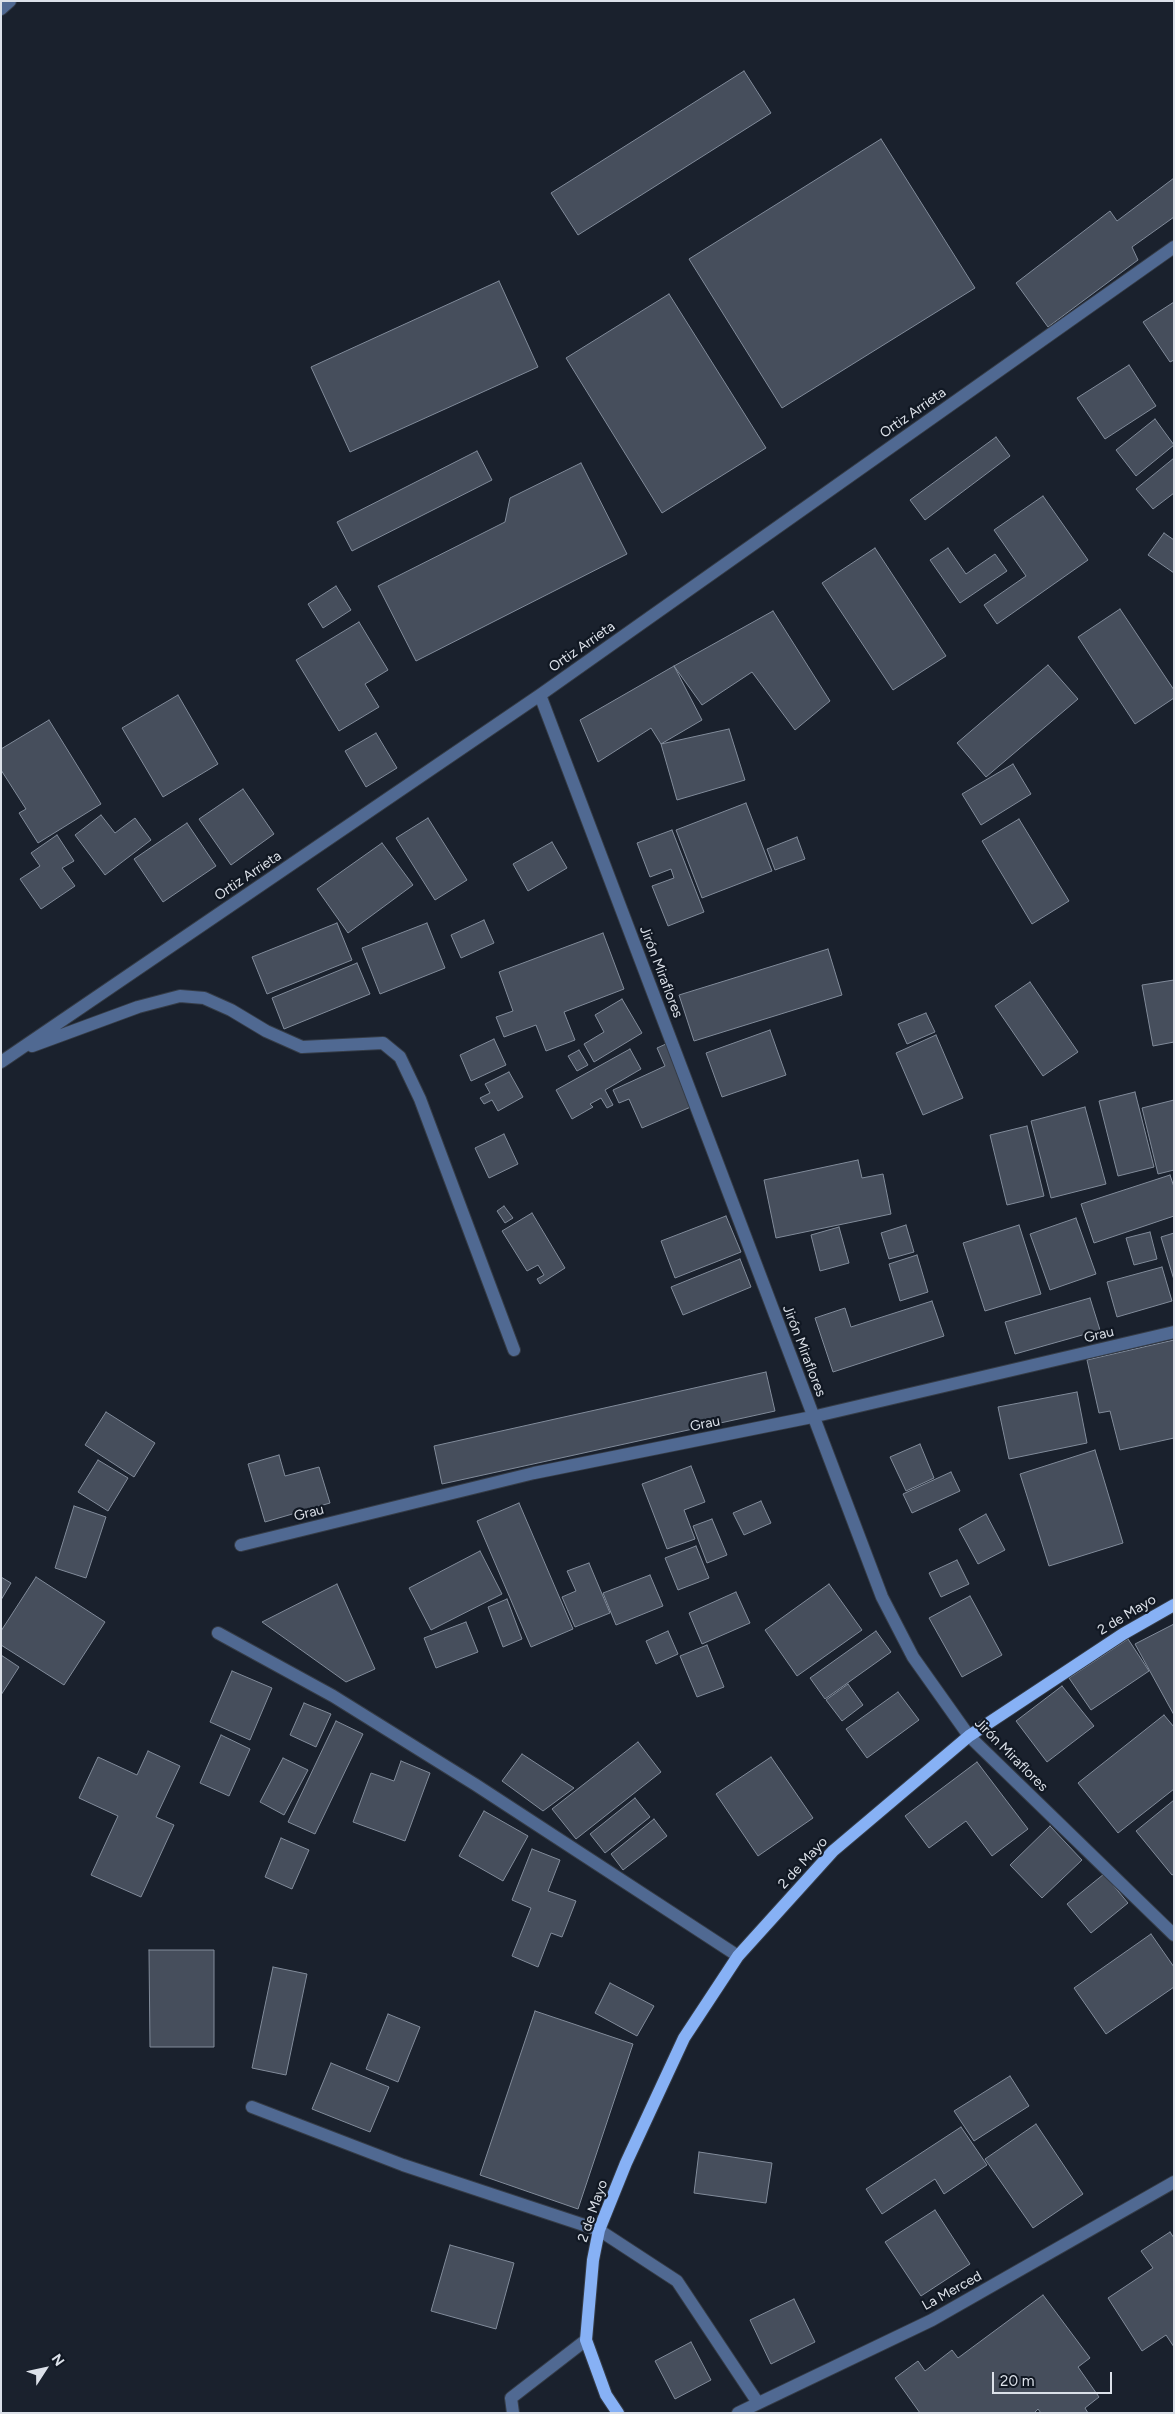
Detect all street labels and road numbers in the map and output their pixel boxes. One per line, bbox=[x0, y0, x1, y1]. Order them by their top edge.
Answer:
street label: Ortiz Arrieta bbox=[877, 384, 949, 442]
street label: Ortiz Arrieta bbox=[546, 618, 618, 676]
street label: Ortiz Arrieta bbox=[212, 848, 284, 904]
street label: Jirón Miraflores bbox=[636, 924, 686, 1020]
street label: Jirón Miraflores bbox=[779, 1303, 829, 1399]
street label: Grau bbox=[1082, 1323, 1116, 1347]
street label: Grau bbox=[689, 1413, 721, 1435]
street label: Grau bbox=[292, 1501, 326, 1525]
street label: 2 de Mayo bbox=[1095, 1591, 1159, 1639]
street label: Jirón Miraflores bbox=[971, 1715, 1051, 1795]
street label: 2 de Mayo bbox=[775, 1834, 831, 1892]
street label: 2 de Mayo bbox=[575, 2178, 611, 2244]
street label: La Merced bbox=[919, 2268, 985, 2314]

